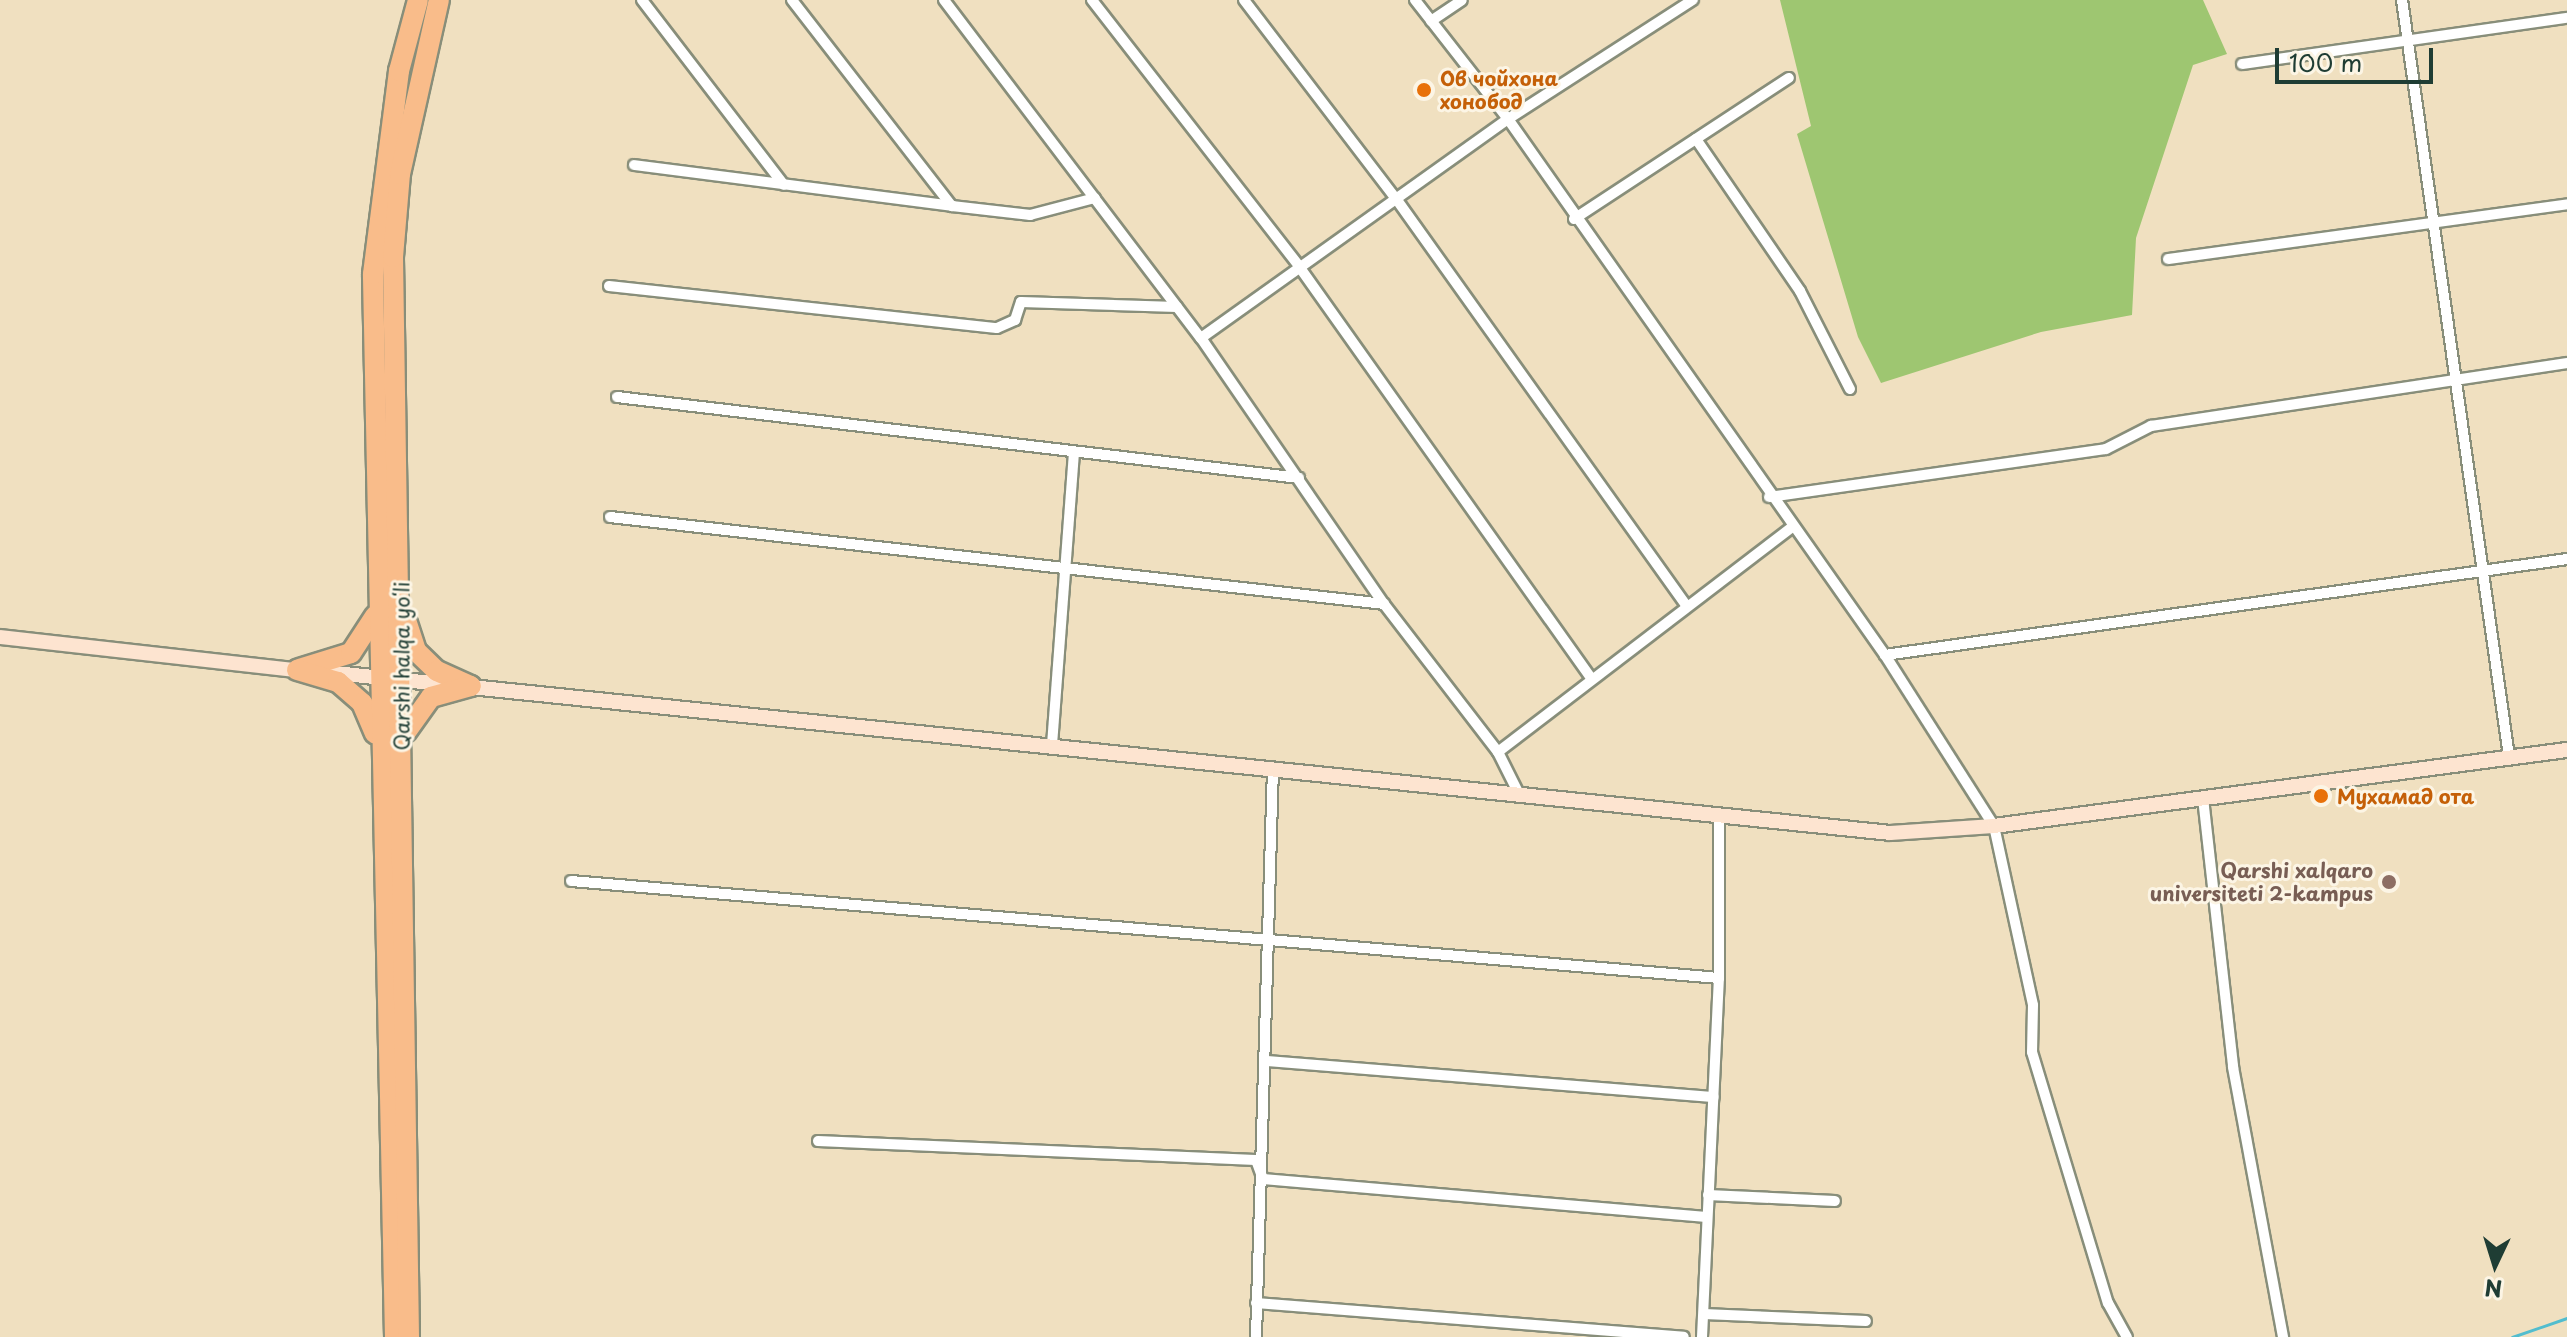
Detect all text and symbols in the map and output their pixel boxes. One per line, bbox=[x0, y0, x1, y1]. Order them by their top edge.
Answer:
scale bar bbox=[2279, 32, 2437, 82]
text: 100 m bbox=[2289, 44, 2362, 80]
place label: Ов чойхона хонобод bbox=[1440, 66, 1560, 113]
marker: Ов чойхона хонобод bbox=[1415, 81, 1433, 99]
street label: Qarshi halqa yoʻli bbox=[390, 581, 414, 751]
place label: Мухамад ота bbox=[2337, 784, 2476, 808]
marker: Мухамад ота bbox=[2312, 787, 2330, 805]
place label: Qarshi xalqaro universiteti 2-kampus bbox=[2149, 858, 2373, 905]
marker: Qarshi xalqaro universiteti 2-kampus bbox=[2380, 873, 2398, 891]
north arrow bbox=[2455, 1225, 2535, 1305]
text: N bbox=[2483, 1272, 2503, 1307]

